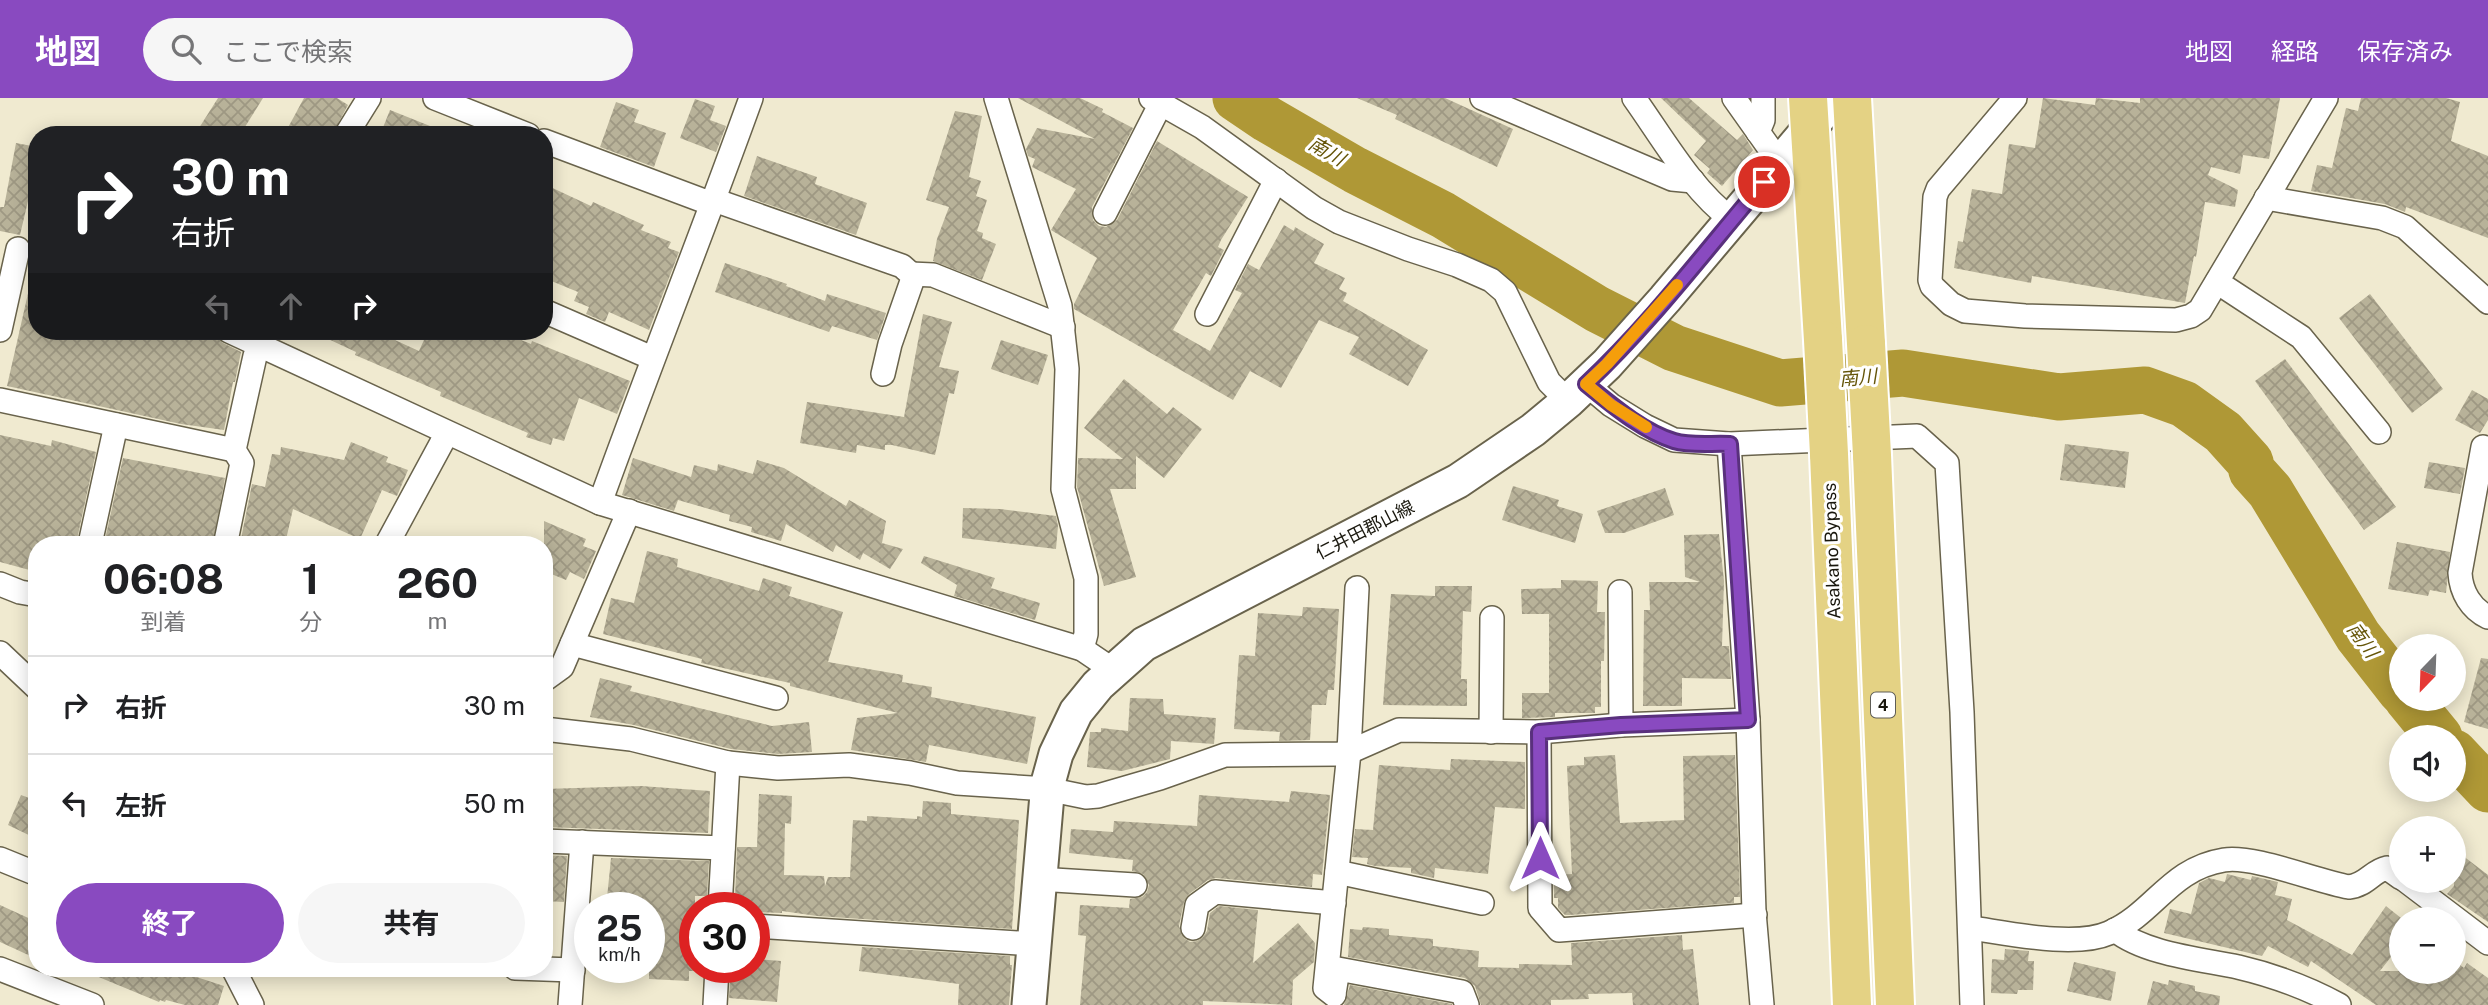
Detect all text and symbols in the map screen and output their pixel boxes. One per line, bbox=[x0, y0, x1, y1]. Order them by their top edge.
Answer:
search box bbox=[143, 18, 633, 81]
icon: search bbox=[167, 30, 205, 68]
text: 地図 bbox=[35, 32, 101, 70]
text: ここで検索 bbox=[223, 36, 353, 67]
text: 地図 bbox=[2185, 37, 2233, 65]
text: 経路 bbox=[2271, 37, 2319, 65]
text: 保存済み bbox=[2357, 37, 2453, 65]
water label: 南川 bbox=[1305, 132, 1351, 171]
text: 30 m bbox=[171, 148, 290, 206]
pin bbox=[1734, 152, 1794, 212]
icon: right bbox=[56, 154, 147, 245]
icon: arrive bbox=[1745, 163, 1783, 201]
text: 右折 bbox=[171, 214, 235, 251]
icon: left bbox=[199, 287, 237, 325]
icon: ahead bbox=[272, 287, 310, 325]
icon: right bbox=[345, 287, 383, 325]
water label: 南川 bbox=[1838, 364, 1880, 390]
street label: Asakano Bypass bbox=[1819, 482, 1844, 620]
street label: 仁井田郡山線 bbox=[1312, 496, 1418, 563]
text: 06:08 bbox=[103, 554, 224, 603]
text: 1 bbox=[301, 554, 319, 603]
text: 260 bbox=[397, 558, 478, 607]
text: m bbox=[427, 607, 447, 634]
text: 到着 bbox=[140, 608, 186, 635]
text: 分 bbox=[299, 608, 322, 635]
water label: 南川 bbox=[2343, 618, 2384, 663]
north arrow bbox=[2389, 634, 2466, 710]
map controls bbox=[2389, 634, 2466, 984]
icon: right bbox=[56, 686, 94, 724]
text: 30 m bbox=[464, 690, 525, 721]
text: 右折 bbox=[115, 692, 167, 723]
road number: 4 bbox=[1871, 692, 1895, 718]
button: sound bbox=[2389, 725, 2466, 802]
icon: left bbox=[56, 784, 94, 822]
text: 50 m bbox=[464, 788, 525, 819]
text: 左折 bbox=[115, 790, 167, 821]
button: + bbox=[2389, 816, 2466, 893]
position arrow bbox=[1503, 821, 1577, 895]
button: 終了 bbox=[56, 883, 284, 963]
button: 共有 bbox=[298, 883, 525, 963]
speed limit sign: 30 bbox=[679, 892, 770, 983]
button: − bbox=[2389, 907, 2466, 984]
text: 25 bbox=[597, 908, 642, 949]
text: km/h bbox=[598, 944, 641, 965]

